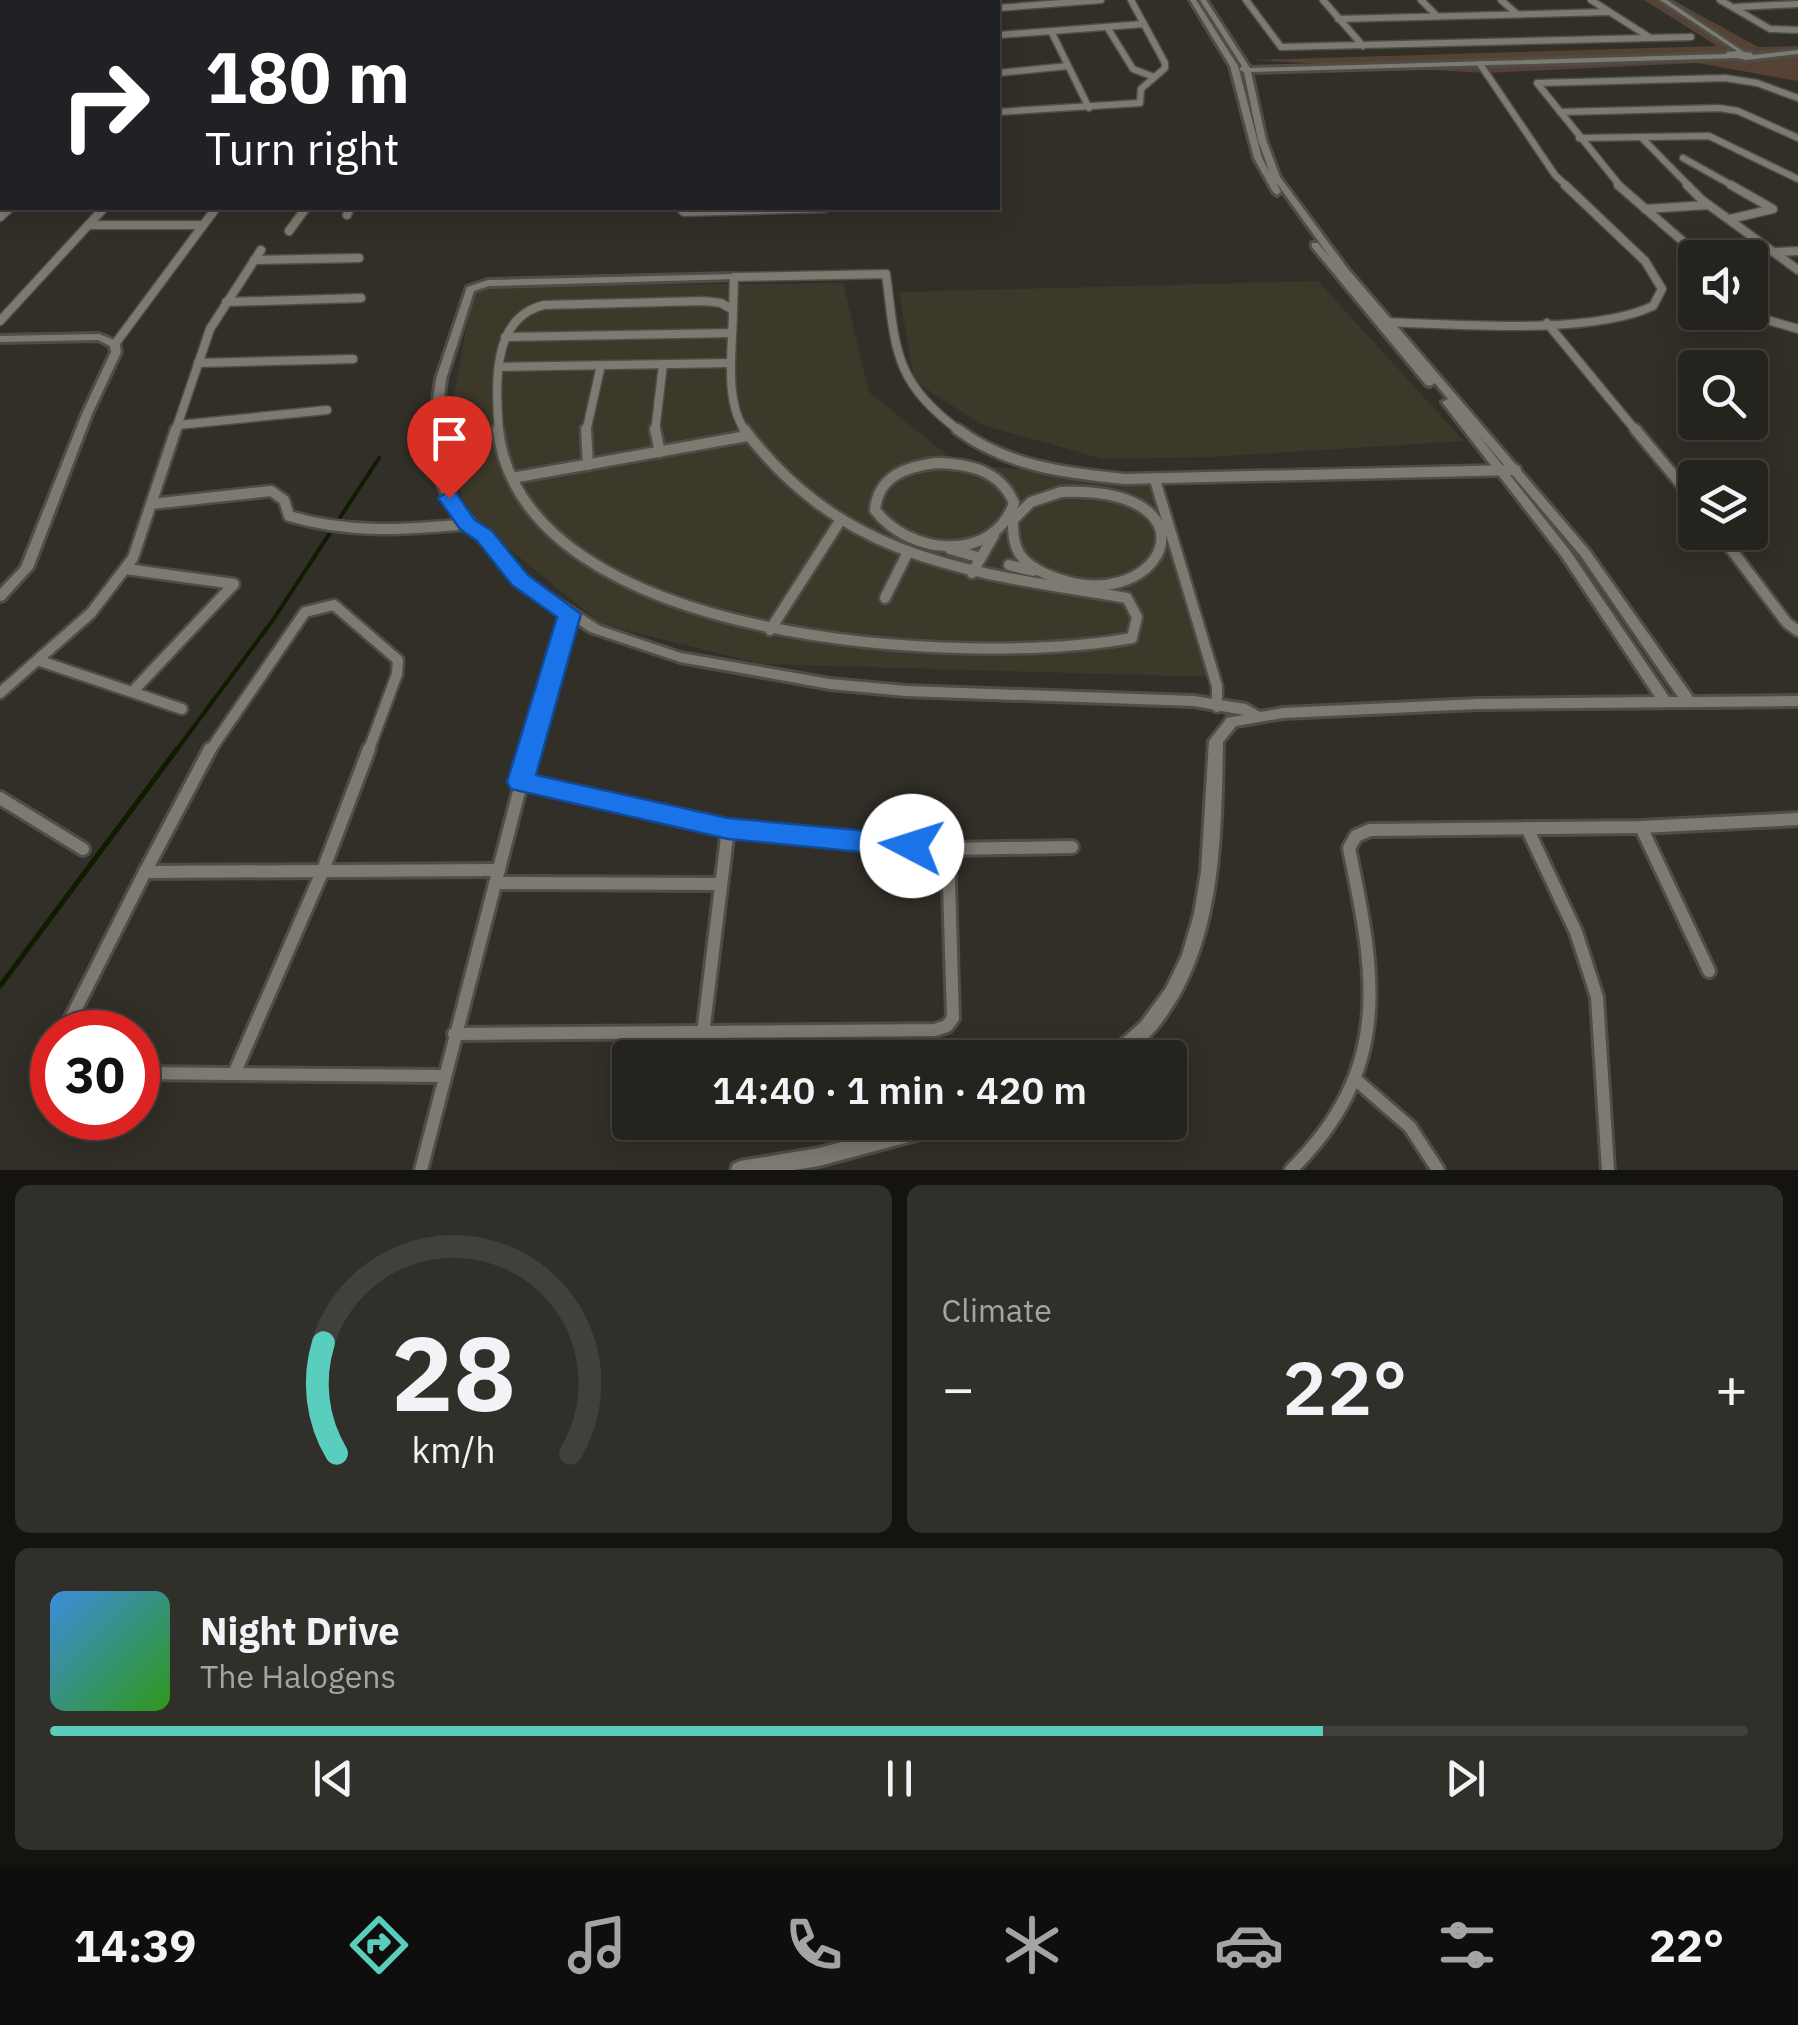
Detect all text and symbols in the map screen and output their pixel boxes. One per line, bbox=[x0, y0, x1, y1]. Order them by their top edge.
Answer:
text: 180 m bbox=[205, 31, 410, 122]
icon: right bbox=[40, 40, 170, 170]
text: Turn right bbox=[205, 119, 400, 177]
map controls bbox=[1678, 240, 1768, 550]
button: sound bbox=[1678, 240, 1768, 330]
button: search bbox=[1678, 350, 1768, 440]
pin bbox=[407, 396, 492, 499]
icon: arrive bbox=[422, 411, 477, 466]
button: layers bbox=[1678, 460, 1768, 550]
position arrow bbox=[860, 794, 964, 898]
speed limit sign: 30 bbox=[30, 1010, 160, 1140]
text: 14:40 · 1 min · 420 m bbox=[712, 1065, 1087, 1114]
text: Climate bbox=[942, 1289, 1052, 1331]
text: 28 bbox=[391, 1304, 516, 1440]
text: 22° bbox=[1282, 1338, 1407, 1436]
text: − bbox=[942, 1352, 975, 1423]
text: + bbox=[1715, 1352, 1748, 1423]
text: km/h bbox=[411, 1426, 495, 1473]
text: Night Drive bbox=[200, 1606, 400, 1655]
text: The Halogens bbox=[200, 1655, 396, 1697]
icon: previous bbox=[306, 1751, 361, 1806]
icon: pause bbox=[872, 1751, 927, 1806]
icon: next bbox=[1438, 1751, 1493, 1806]
icon: directions bbox=[344, 1910, 414, 1980]
icon: music bbox=[562, 1910, 632, 1980]
icon: phone bbox=[779, 1910, 849, 1980]
icon: climate bbox=[997, 1910, 1067, 1980]
icon: car bbox=[1214, 1910, 1284, 1980]
icon: filters bbox=[1432, 1910, 1502, 1980]
text: 14:39 bbox=[74, 1916, 197, 1974]
text: 22° bbox=[1649, 1916, 1724, 1974]

